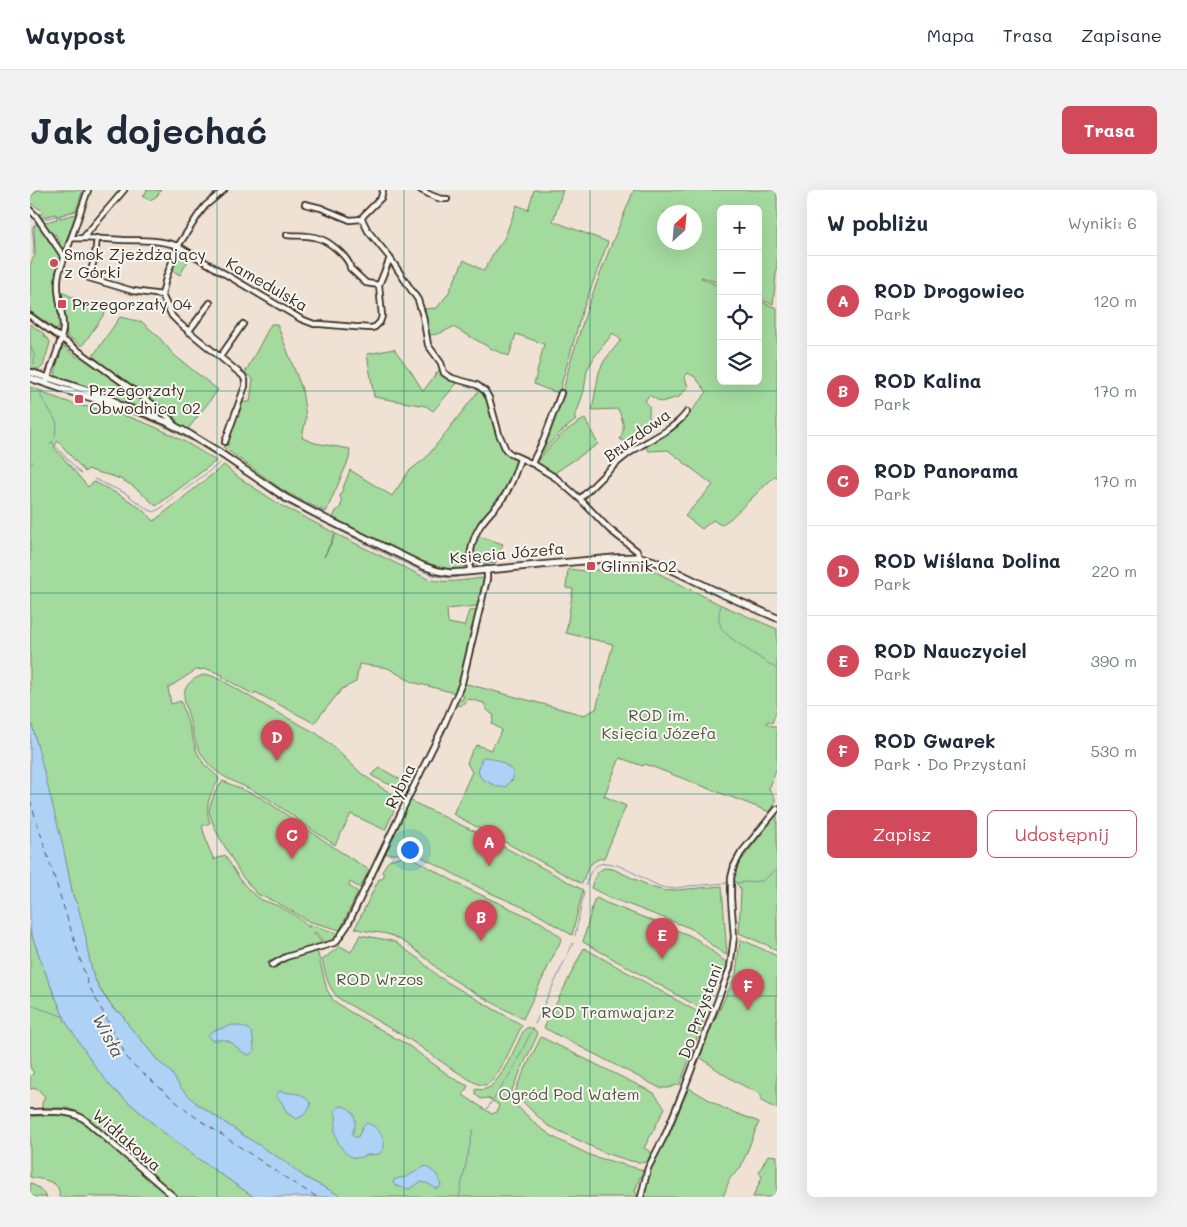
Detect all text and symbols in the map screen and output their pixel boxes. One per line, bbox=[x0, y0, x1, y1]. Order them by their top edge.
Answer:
text: Waypost bbox=[25, 19, 126, 50]
text: Mapa bbox=[927, 23, 975, 47]
text: Trasa bbox=[1003, 23, 1053, 47]
text: Zapisane bbox=[1081, 23, 1162, 47]
button: Trasa bbox=[1062, 106, 1157, 154]
text: Jak dojechać bbox=[30, 107, 267, 153]
north arrow bbox=[657, 205, 702, 250]
map controls bbox=[717, 205, 762, 385]
button: + bbox=[717, 205, 762, 250]
text: W pobliżu bbox=[827, 209, 928, 236]
text: Wyniki: 6 bbox=[1068, 212, 1137, 233]
place label: Smok Zjeżdżający z Górki bbox=[64, 243, 206, 282]
button: − bbox=[717, 250, 762, 295]
street label: Kamedulska bbox=[222, 252, 312, 316]
marker: Smok Zjeżdżający z Górki bbox=[48, 257, 60, 269]
text: ROD Drogowiec bbox=[874, 278, 1025, 303]
text: A bbox=[837, 290, 849, 311]
text: 120 m bbox=[1093, 290, 1137, 311]
place label: Przegorzały 04 bbox=[72, 293, 193, 314]
button: locate bbox=[717, 295, 762, 340]
marker: Przegorzały 04 bbox=[56, 298, 68, 310]
text: Park bbox=[874, 303, 910, 324]
button: layers bbox=[717, 340, 762, 385]
text: ROD Kalina bbox=[874, 368, 981, 393]
place label: Przegorzały Obwodnica 02 bbox=[89, 379, 201, 418]
text: B bbox=[838, 380, 848, 401]
text: 170 m bbox=[1093, 380, 1137, 401]
marker: Przegorzały Obwodnica 02 bbox=[73, 393, 85, 405]
text: Park bbox=[874, 393, 910, 414]
street label: Bruzdowa bbox=[599, 403, 674, 466]
text: ROD Panorama bbox=[874, 458, 1018, 483]
text: C bbox=[837, 470, 849, 491]
text: 170 m bbox=[1093, 470, 1137, 491]
text: Park bbox=[874, 483, 910, 504]
street label: Księcia Józefa bbox=[449, 537, 565, 568]
text: ROD Wiślana Dolina bbox=[874, 548, 1061, 573]
place label: Glinnik 02 bbox=[601, 555, 677, 576]
marker: Glinnik 02 bbox=[585, 560, 597, 572]
text: D bbox=[837, 560, 849, 581]
text: 220 m bbox=[1091, 560, 1137, 581]
text: Park bbox=[874, 573, 910, 594]
text: ROD Nauczyciel bbox=[874, 638, 1027, 663]
text: E bbox=[838, 650, 848, 671]
text: 390 m bbox=[1090, 650, 1137, 671]
text: Park bbox=[874, 663, 910, 684]
park label: ROD im. Księcia Józefa bbox=[602, 704, 716, 743]
pin: D bbox=[261, 720, 293, 761]
text: ROD Gwarek bbox=[874, 728, 995, 753]
text: F bbox=[838, 740, 848, 761]
text: 530 m bbox=[1091, 740, 1137, 761]
text: Park · Do Przystani bbox=[874, 753, 1027, 774]
street label: Rybna bbox=[380, 760, 419, 812]
button: Zapisz bbox=[827, 810, 977, 858]
button: Udostępnij bbox=[987, 810, 1137, 858]
pin: C bbox=[276, 818, 308, 859]
pin: A bbox=[473, 825, 505, 866]
your location bbox=[397, 837, 423, 863]
pin: B bbox=[465, 900, 497, 941]
pin: E bbox=[646, 918, 678, 959]
street label: Do Przystani bbox=[673, 961, 726, 1061]
park label: ROD Wrzos bbox=[336, 968, 424, 989]
pin: F bbox=[732, 969, 764, 1010]
park label: ROD Tramwajarz bbox=[541, 1001, 675, 1022]
water label: Wisła bbox=[87, 1009, 130, 1062]
park label: Ogród Pod Wałem bbox=[499, 1083, 639, 1104]
street label: Widłakowa bbox=[89, 1104, 166, 1175]

